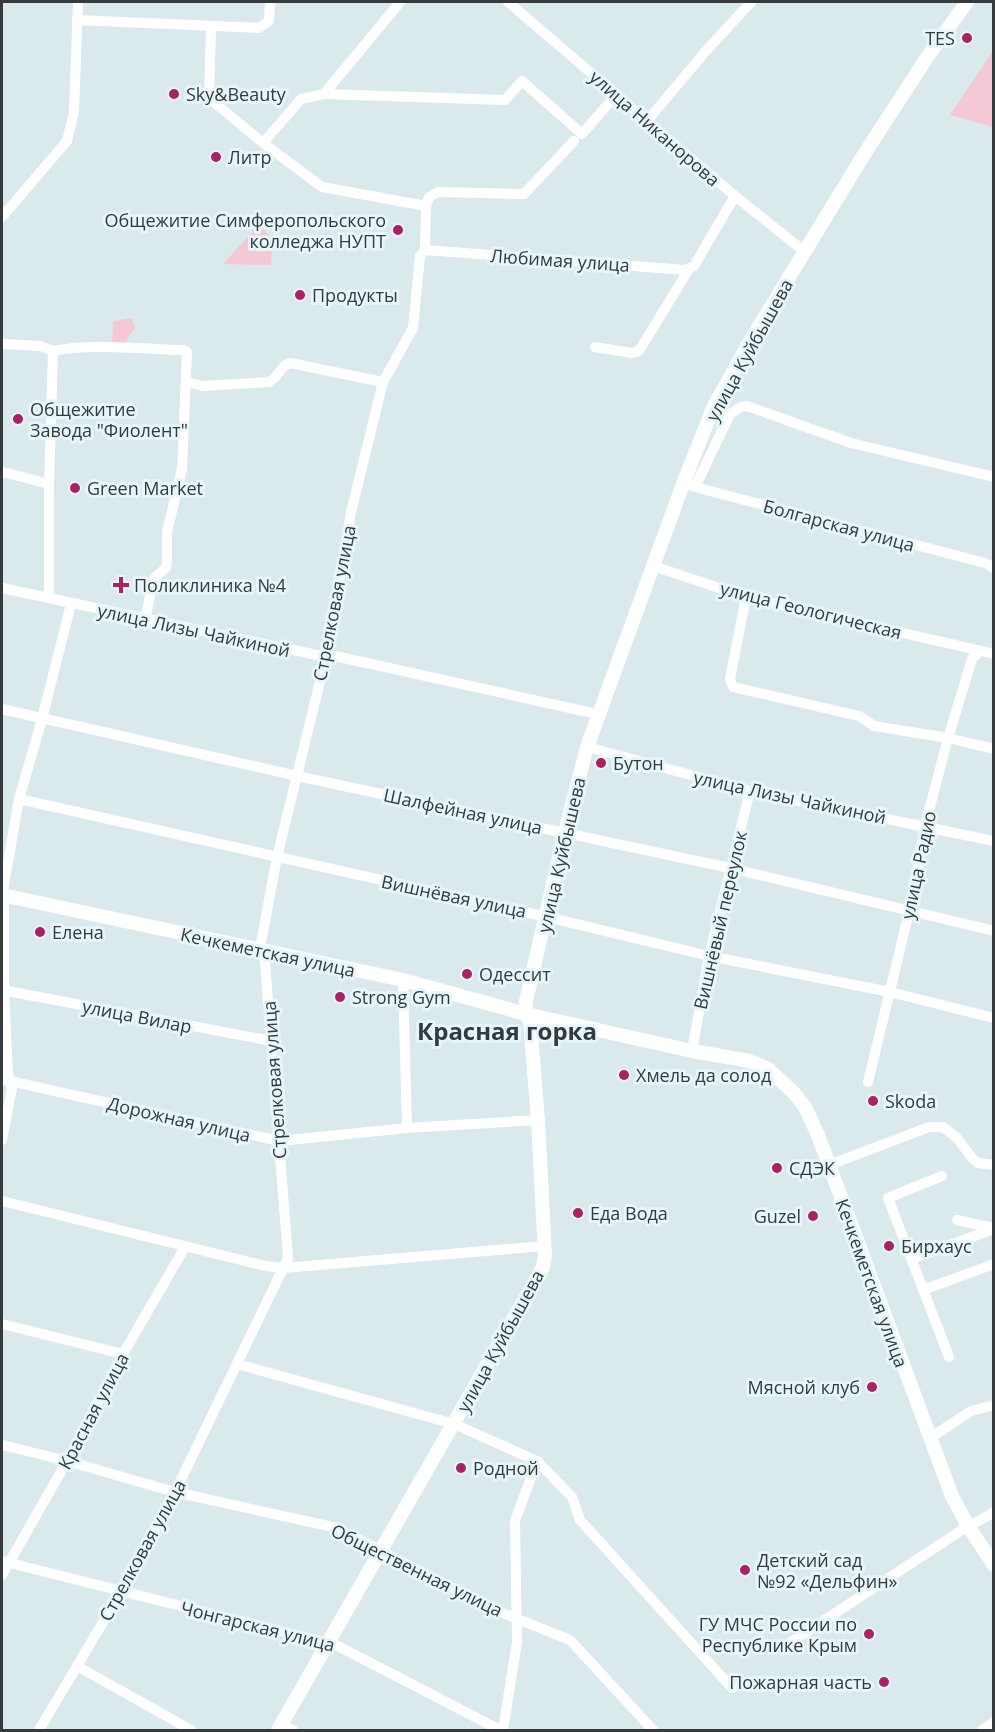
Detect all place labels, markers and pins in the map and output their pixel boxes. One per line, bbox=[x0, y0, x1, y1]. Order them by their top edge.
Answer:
place label: TES bbox=[925, 26, 955, 50]
marker: TES bbox=[960, 31, 974, 45]
place label: Sky&Beauty bbox=[186, 82, 287, 106]
marker: Sky&Beauty bbox=[167, 87, 181, 101]
place label: Литр bbox=[228, 145, 272, 169]
marker: Литр bbox=[209, 150, 223, 164]
place label: Общежитие Симферопольского колледжа НУПТ bbox=[105, 208, 386, 253]
marker: Общежитие Симферопольского колледжа НУПТ bbox=[391, 223, 405, 237]
place label: Продукты bbox=[312, 283, 398, 307]
marker: Продукты bbox=[293, 288, 307, 302]
place label: Общежитие Завода "Фиолент" bbox=[30, 397, 188, 442]
marker: Общежитие Завода "Фиолент" bbox=[11, 412, 25, 426]
place label: Green Market bbox=[87, 476, 203, 500]
marker: Green Market bbox=[68, 481, 82, 495]
place label: Поликлиника №4 bbox=[134, 573, 286, 597]
marker: Поликлиника №4 bbox=[112, 576, 130, 594]
place label: Бутон bbox=[613, 751, 664, 775]
marker: Бутон bbox=[594, 756, 608, 770]
place label: Елена bbox=[52, 920, 104, 944]
marker: Елена bbox=[33, 925, 47, 939]
place label: Одессит bbox=[479, 962, 551, 986]
marker: Одессит bbox=[460, 967, 474, 981]
place label: Strong Gym bbox=[352, 985, 451, 1009]
marker: Strong Gym bbox=[333, 990, 347, 1004]
place label: Хмель да солод bbox=[636, 1063, 771, 1087]
marker: Хмель да солод bbox=[617, 1068, 631, 1082]
place label: Skoda bbox=[885, 1089, 936, 1113]
marker: Skoda bbox=[866, 1094, 880, 1108]
place label: СДЭК bbox=[789, 1156, 835, 1180]
marker: СДЭК bbox=[770, 1161, 784, 1175]
place label: Еда Вода bbox=[590, 1201, 668, 1225]
place label: Guzel bbox=[754, 1204, 801, 1228]
marker: Еда Вода bbox=[571, 1206, 585, 1220]
marker: Guzel bbox=[806, 1209, 820, 1223]
place label: Бирхаус bbox=[901, 1234, 972, 1258]
marker: Бирхаус bbox=[882, 1239, 896, 1253]
place label: Мясной клуб bbox=[748, 1375, 860, 1399]
marker: Мясной клуб bbox=[865, 1380, 879, 1394]
place label: Родной bbox=[473, 1456, 539, 1480]
marker: Родной bbox=[454, 1461, 468, 1475]
place label: Детский сад №92 «Дельфин» bbox=[757, 1548, 898, 1593]
marker: Детский сад №92 «Дельфин» bbox=[738, 1563, 752, 1577]
place label: ГУ МЧС России по Республике Крым bbox=[699, 1612, 857, 1657]
marker: ГУ МЧС России по Республике Крым bbox=[862, 1627, 876, 1641]
place label: Пожарная часть bbox=[729, 1670, 872, 1694]
marker: Пожарная часть bbox=[877, 1675, 891, 1689]

